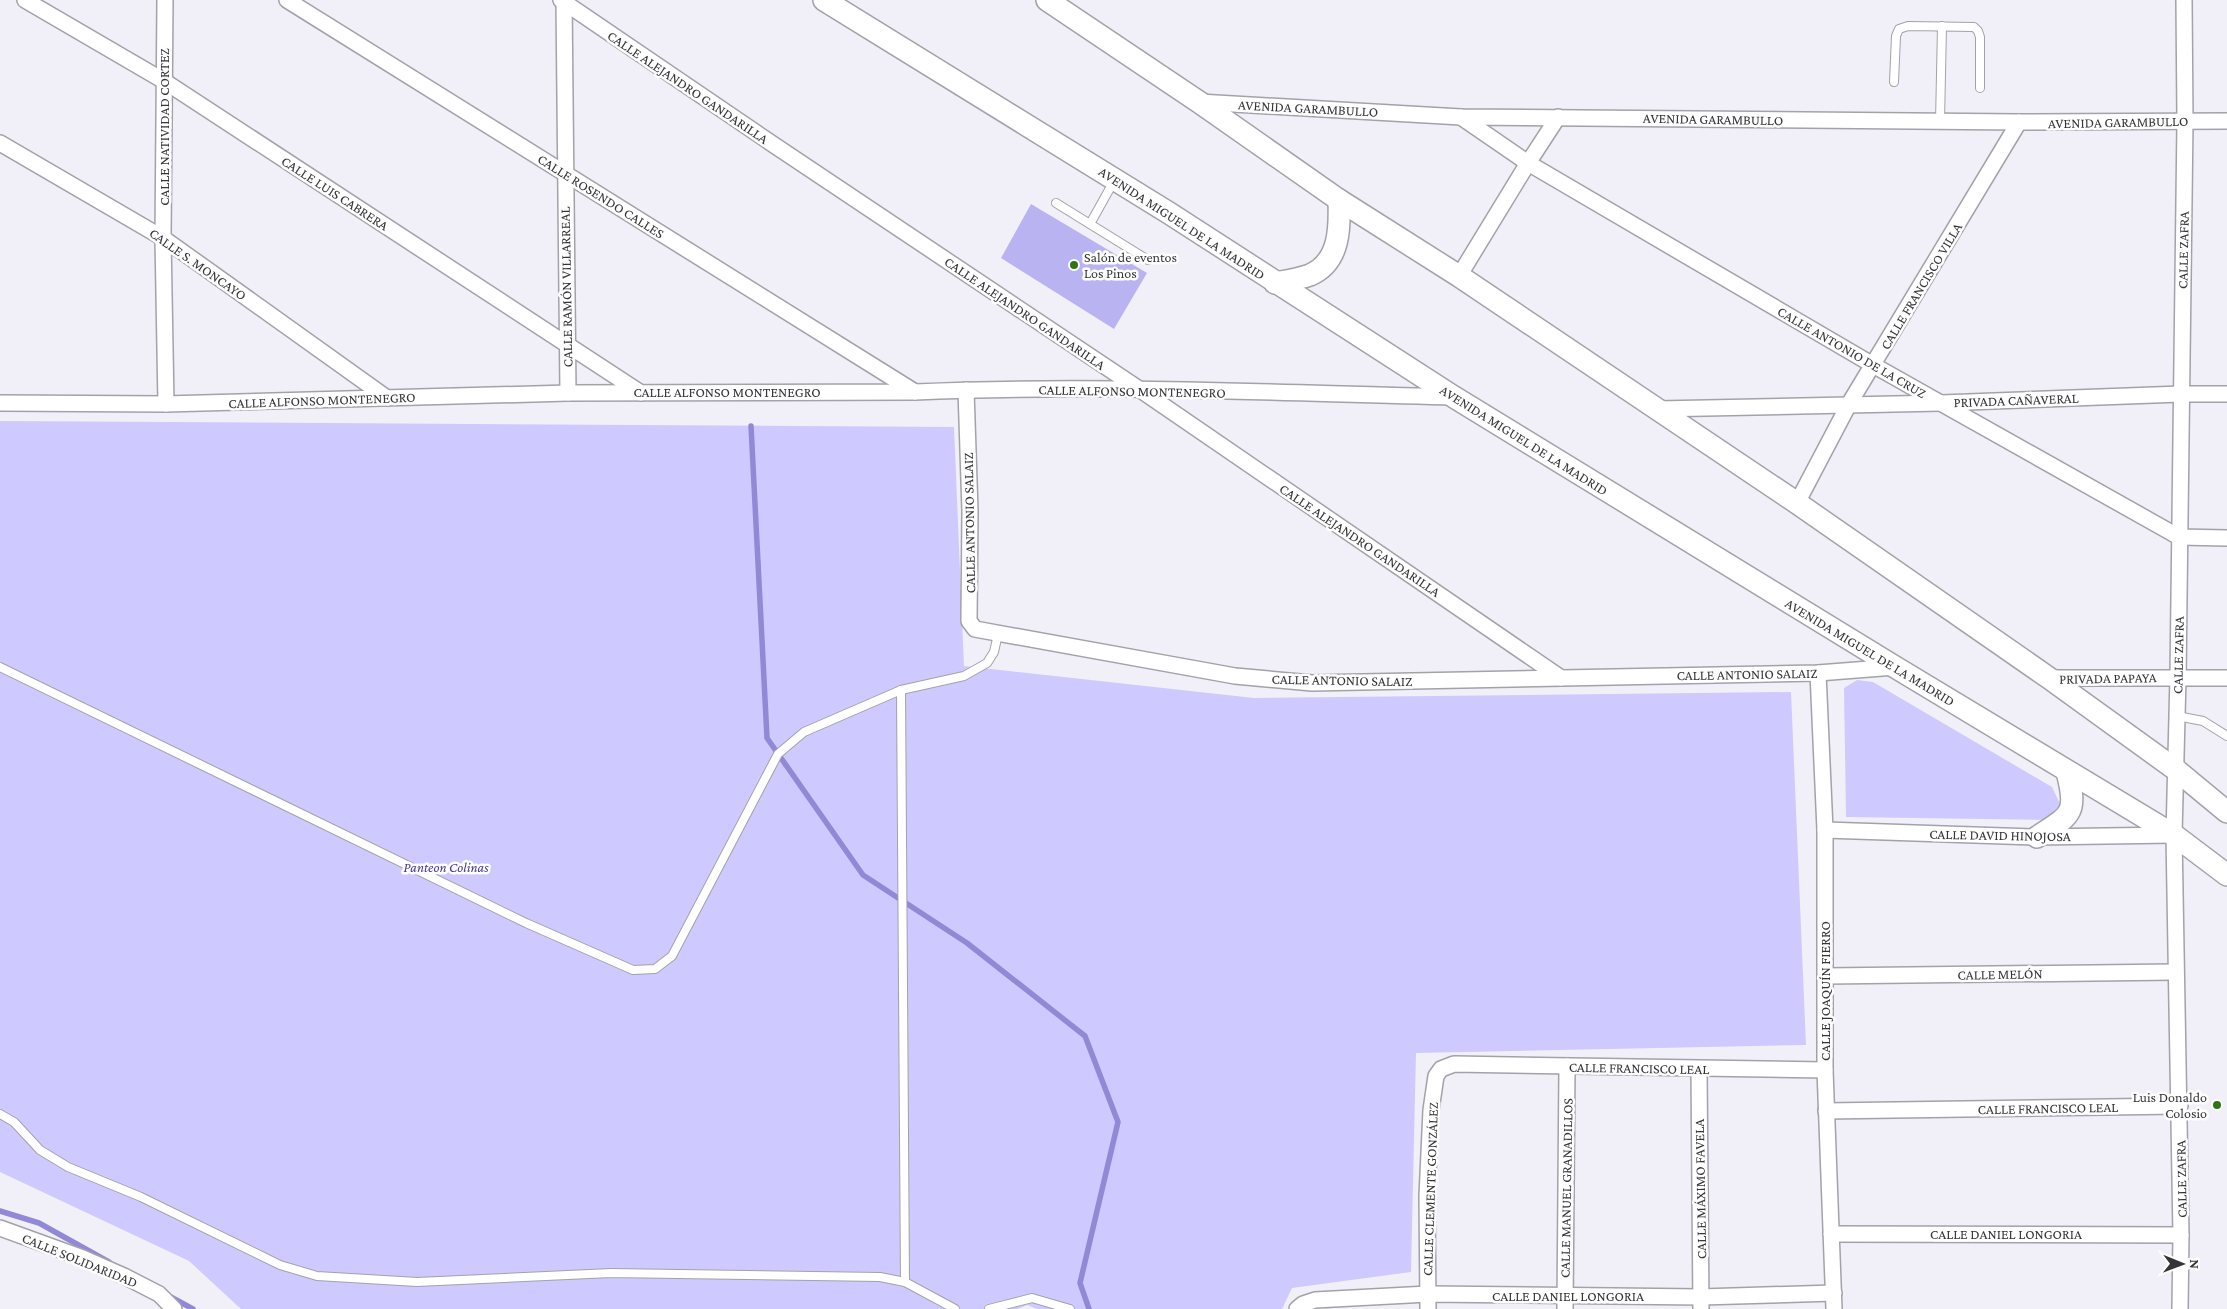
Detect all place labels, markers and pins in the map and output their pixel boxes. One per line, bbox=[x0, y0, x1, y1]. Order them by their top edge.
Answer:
place label: Salón de eventos Los Pinos bbox=[1084, 249, 1177, 281]
marker: Salón de eventos Los Pinos bbox=[1068, 259, 1080, 271]
place label: Luis Donaldo Colosio bbox=[2133, 1089, 2207, 1121]
marker: Luis Donaldo Colosio bbox=[2211, 1099, 2223, 1111]

